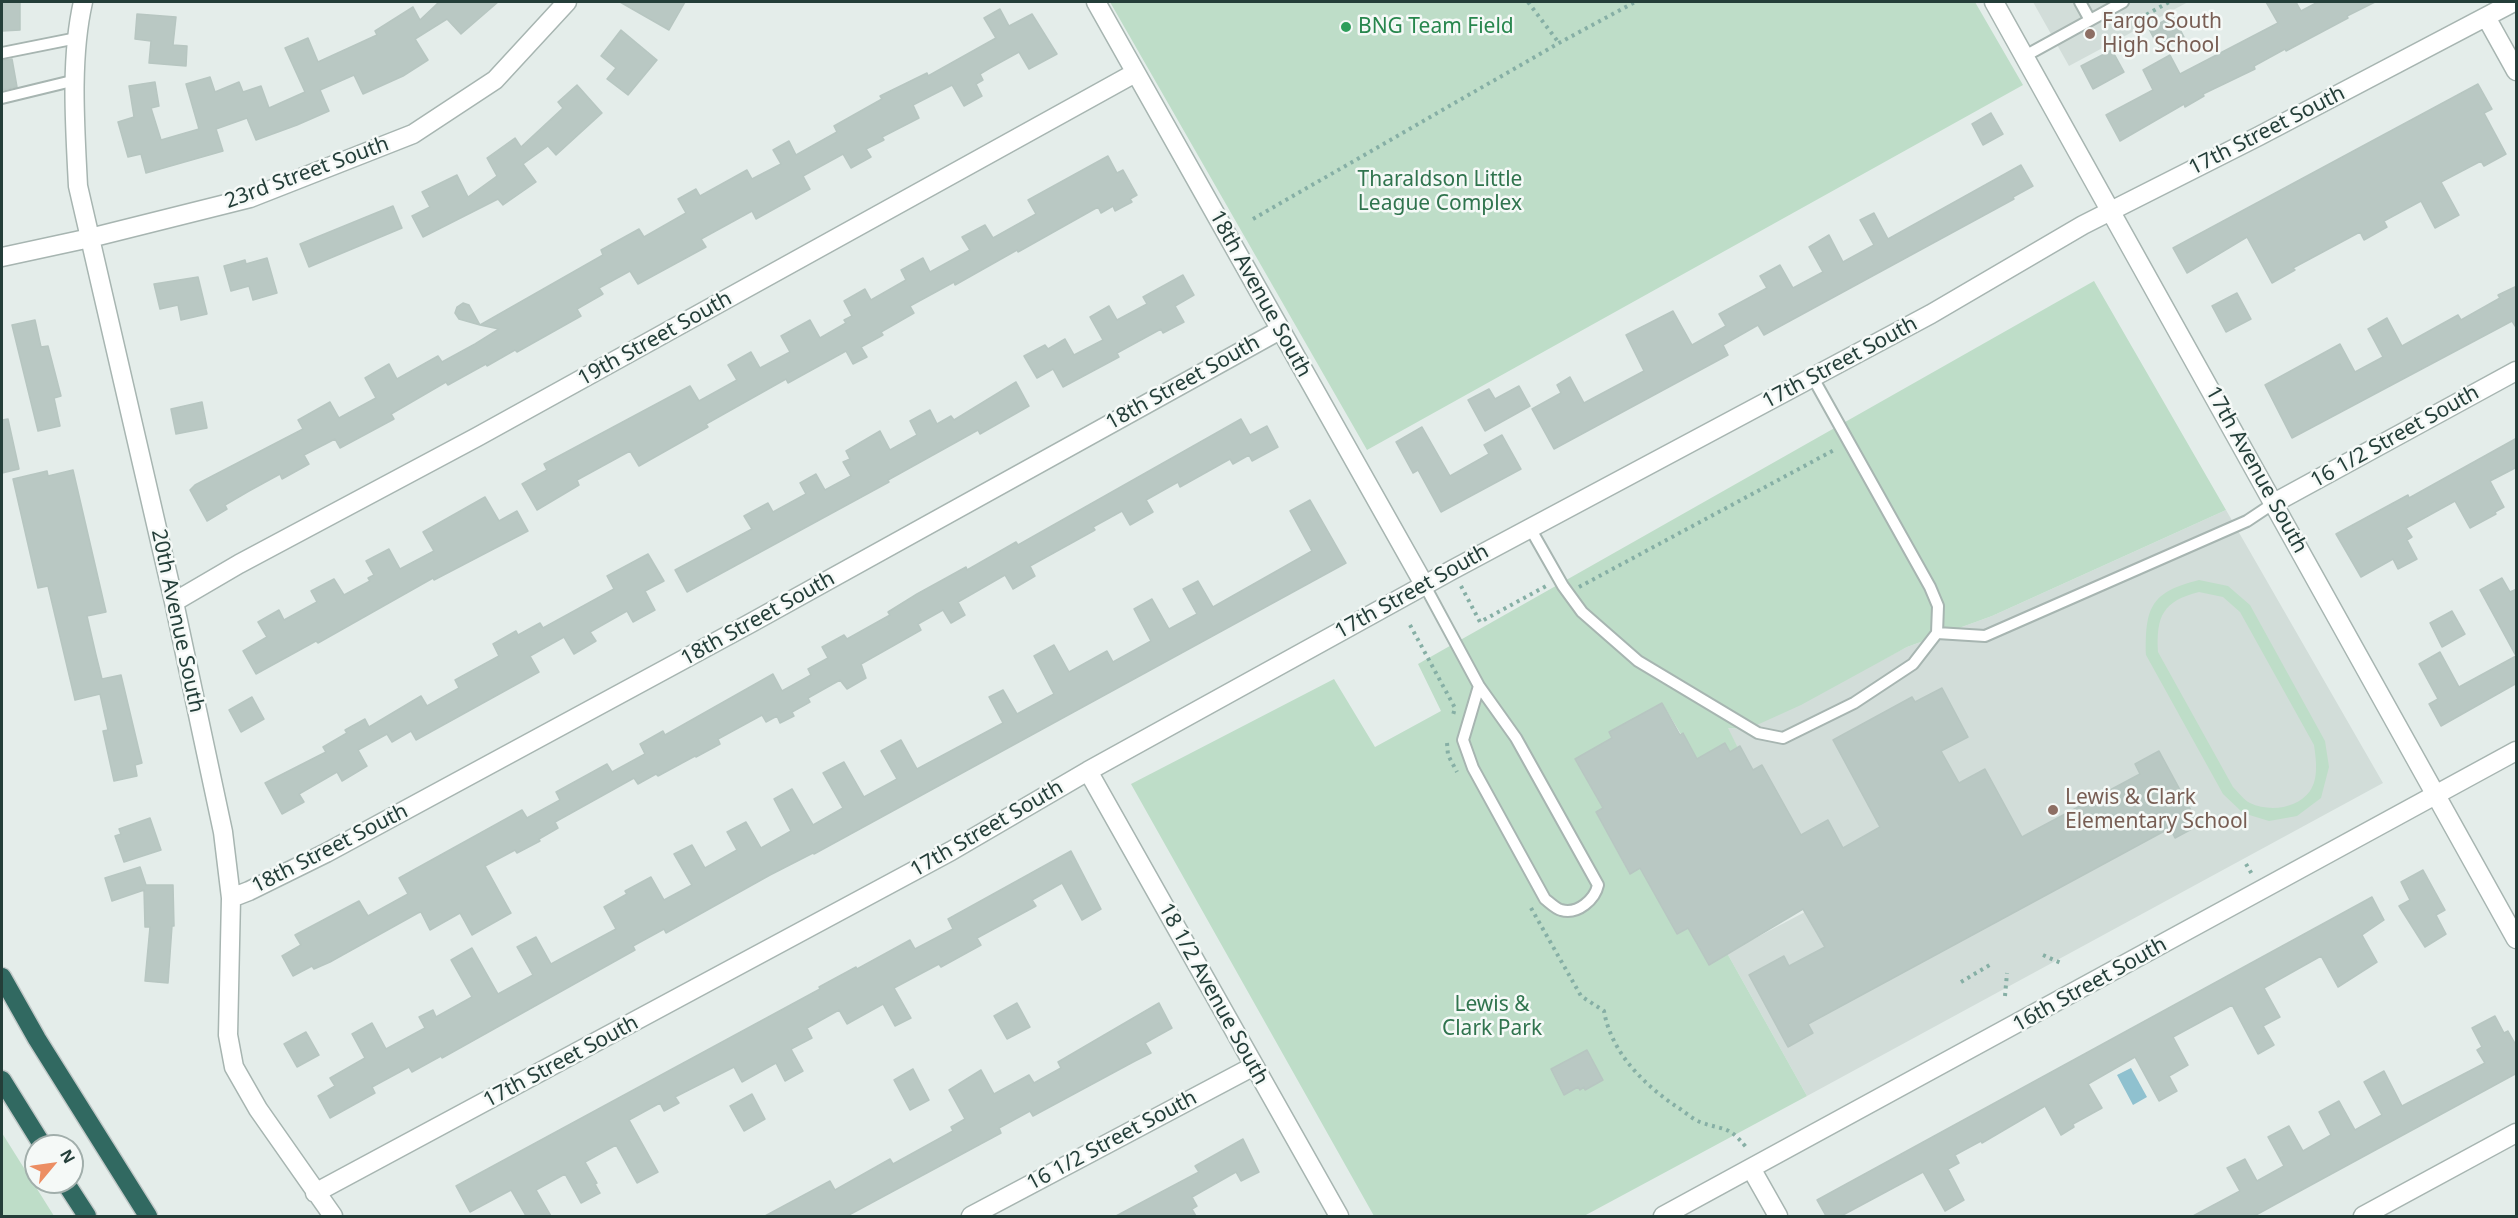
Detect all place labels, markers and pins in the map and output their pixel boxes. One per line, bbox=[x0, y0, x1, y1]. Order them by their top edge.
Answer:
place label: Fargo South High School bbox=[2102, 9, 2222, 59]
place label: BNG Team Field bbox=[1358, 14, 1514, 40]
marker: BNG Team Field bbox=[1339, 20, 1353, 34]
marker: Fargo South High School bbox=[2083, 27, 2097, 41]
place label: Lewis & Clark Elementary School bbox=[2065, 785, 2248, 835]
marker: Lewis & Clark Elementary School bbox=[2046, 803, 2060, 817]

